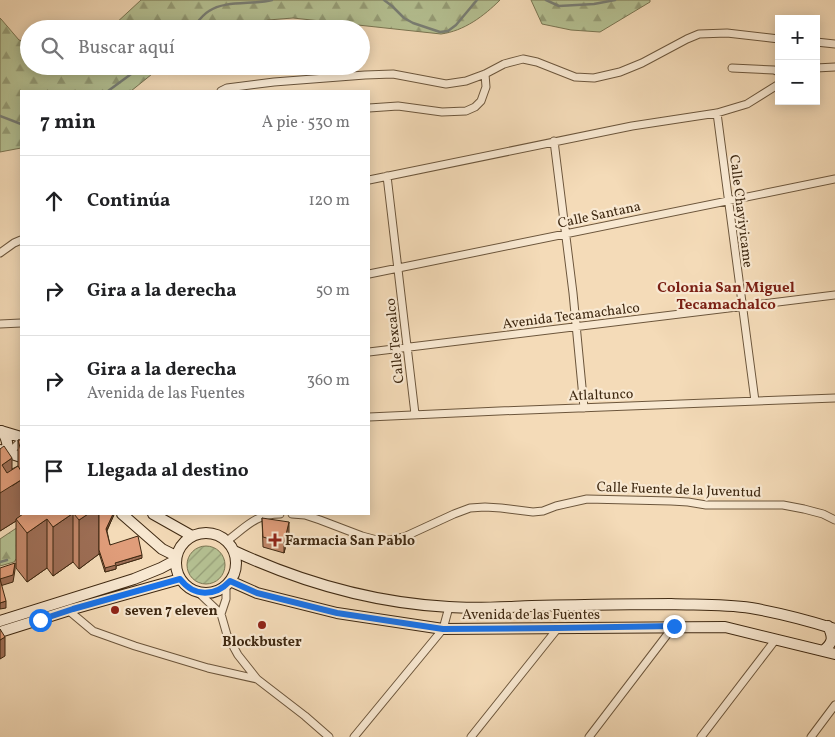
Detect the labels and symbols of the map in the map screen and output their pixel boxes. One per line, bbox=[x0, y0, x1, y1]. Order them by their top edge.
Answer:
street label: Calle Chayiyicame bbox=[724, 154, 757, 269]
street label: Calle Santana bbox=[556, 197, 642, 234]
district label: Colonia San Miguel Tecamachalco bbox=[657, 278, 795, 316]
street label: Calle Texcalco bbox=[382, 297, 409, 384]
street label: Avenida Tecamachalco bbox=[501, 299, 641, 334]
street label: Atlaltunco bbox=[568, 385, 634, 406]
street label: Calle Fuente de la Juventud bbox=[596, 478, 762, 503]
place label: Farmacia San Pablo bbox=[285, 532, 415, 551]
marker: Farmacia San Pablo bbox=[269, 534, 281, 546]
place label: seven 7 eleven bbox=[125, 602, 218, 621]
marker: seven 7 eleven bbox=[109, 604, 121, 616]
street label: Avenida de las Fuentes bbox=[462, 606, 600, 625]
route start bbox=[29, 609, 52, 632]
route end bbox=[663, 615, 686, 638]
marker: Blockbuster bbox=[256, 619, 268, 631]
place label: Blockbuster bbox=[222, 633, 302, 652]

